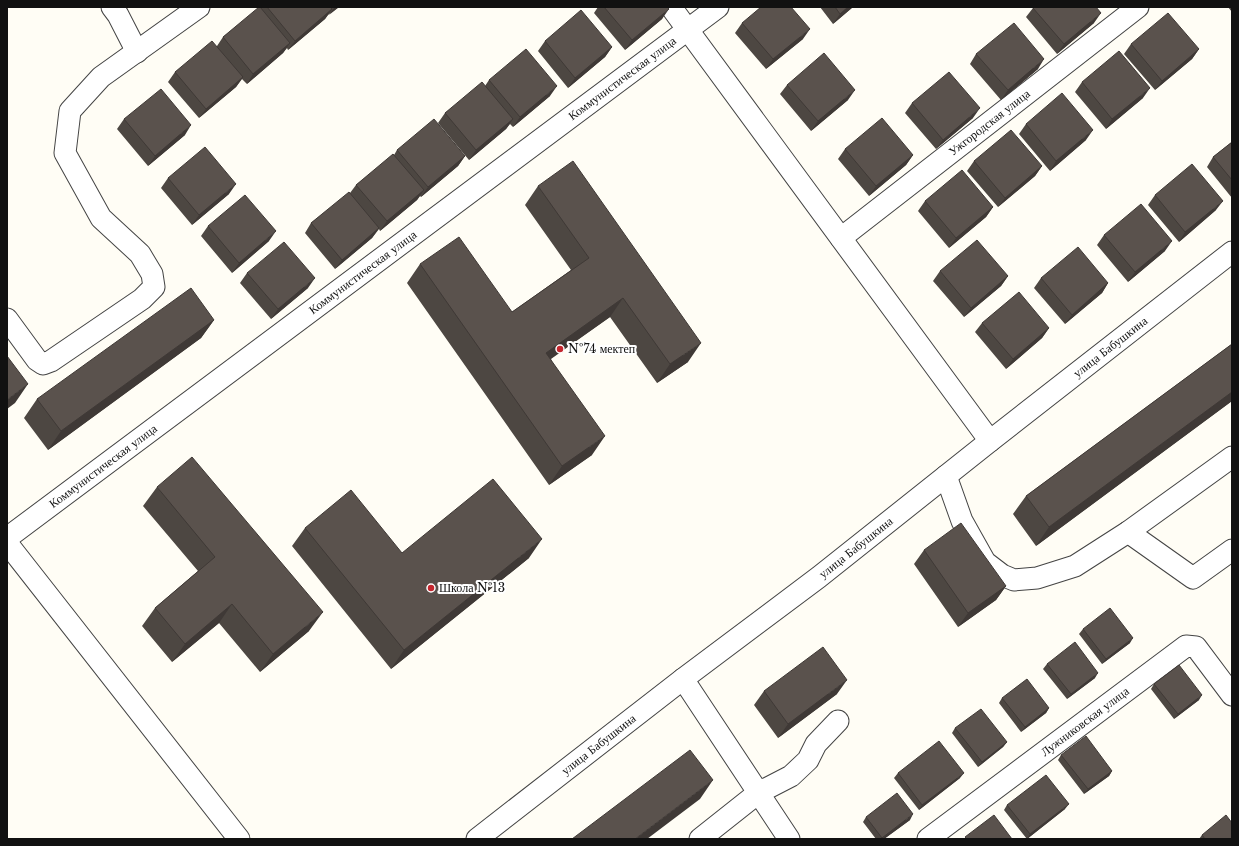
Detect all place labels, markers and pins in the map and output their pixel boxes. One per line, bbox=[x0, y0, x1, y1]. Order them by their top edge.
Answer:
place label: №74 мектеп bbox=[568, 341, 636, 356]
marker: №74 мектеп bbox=[555, 344, 565, 354]
place label: Школа №13 bbox=[439, 580, 505, 595]
marker: Школа №13 bbox=[426, 583, 436, 593]

